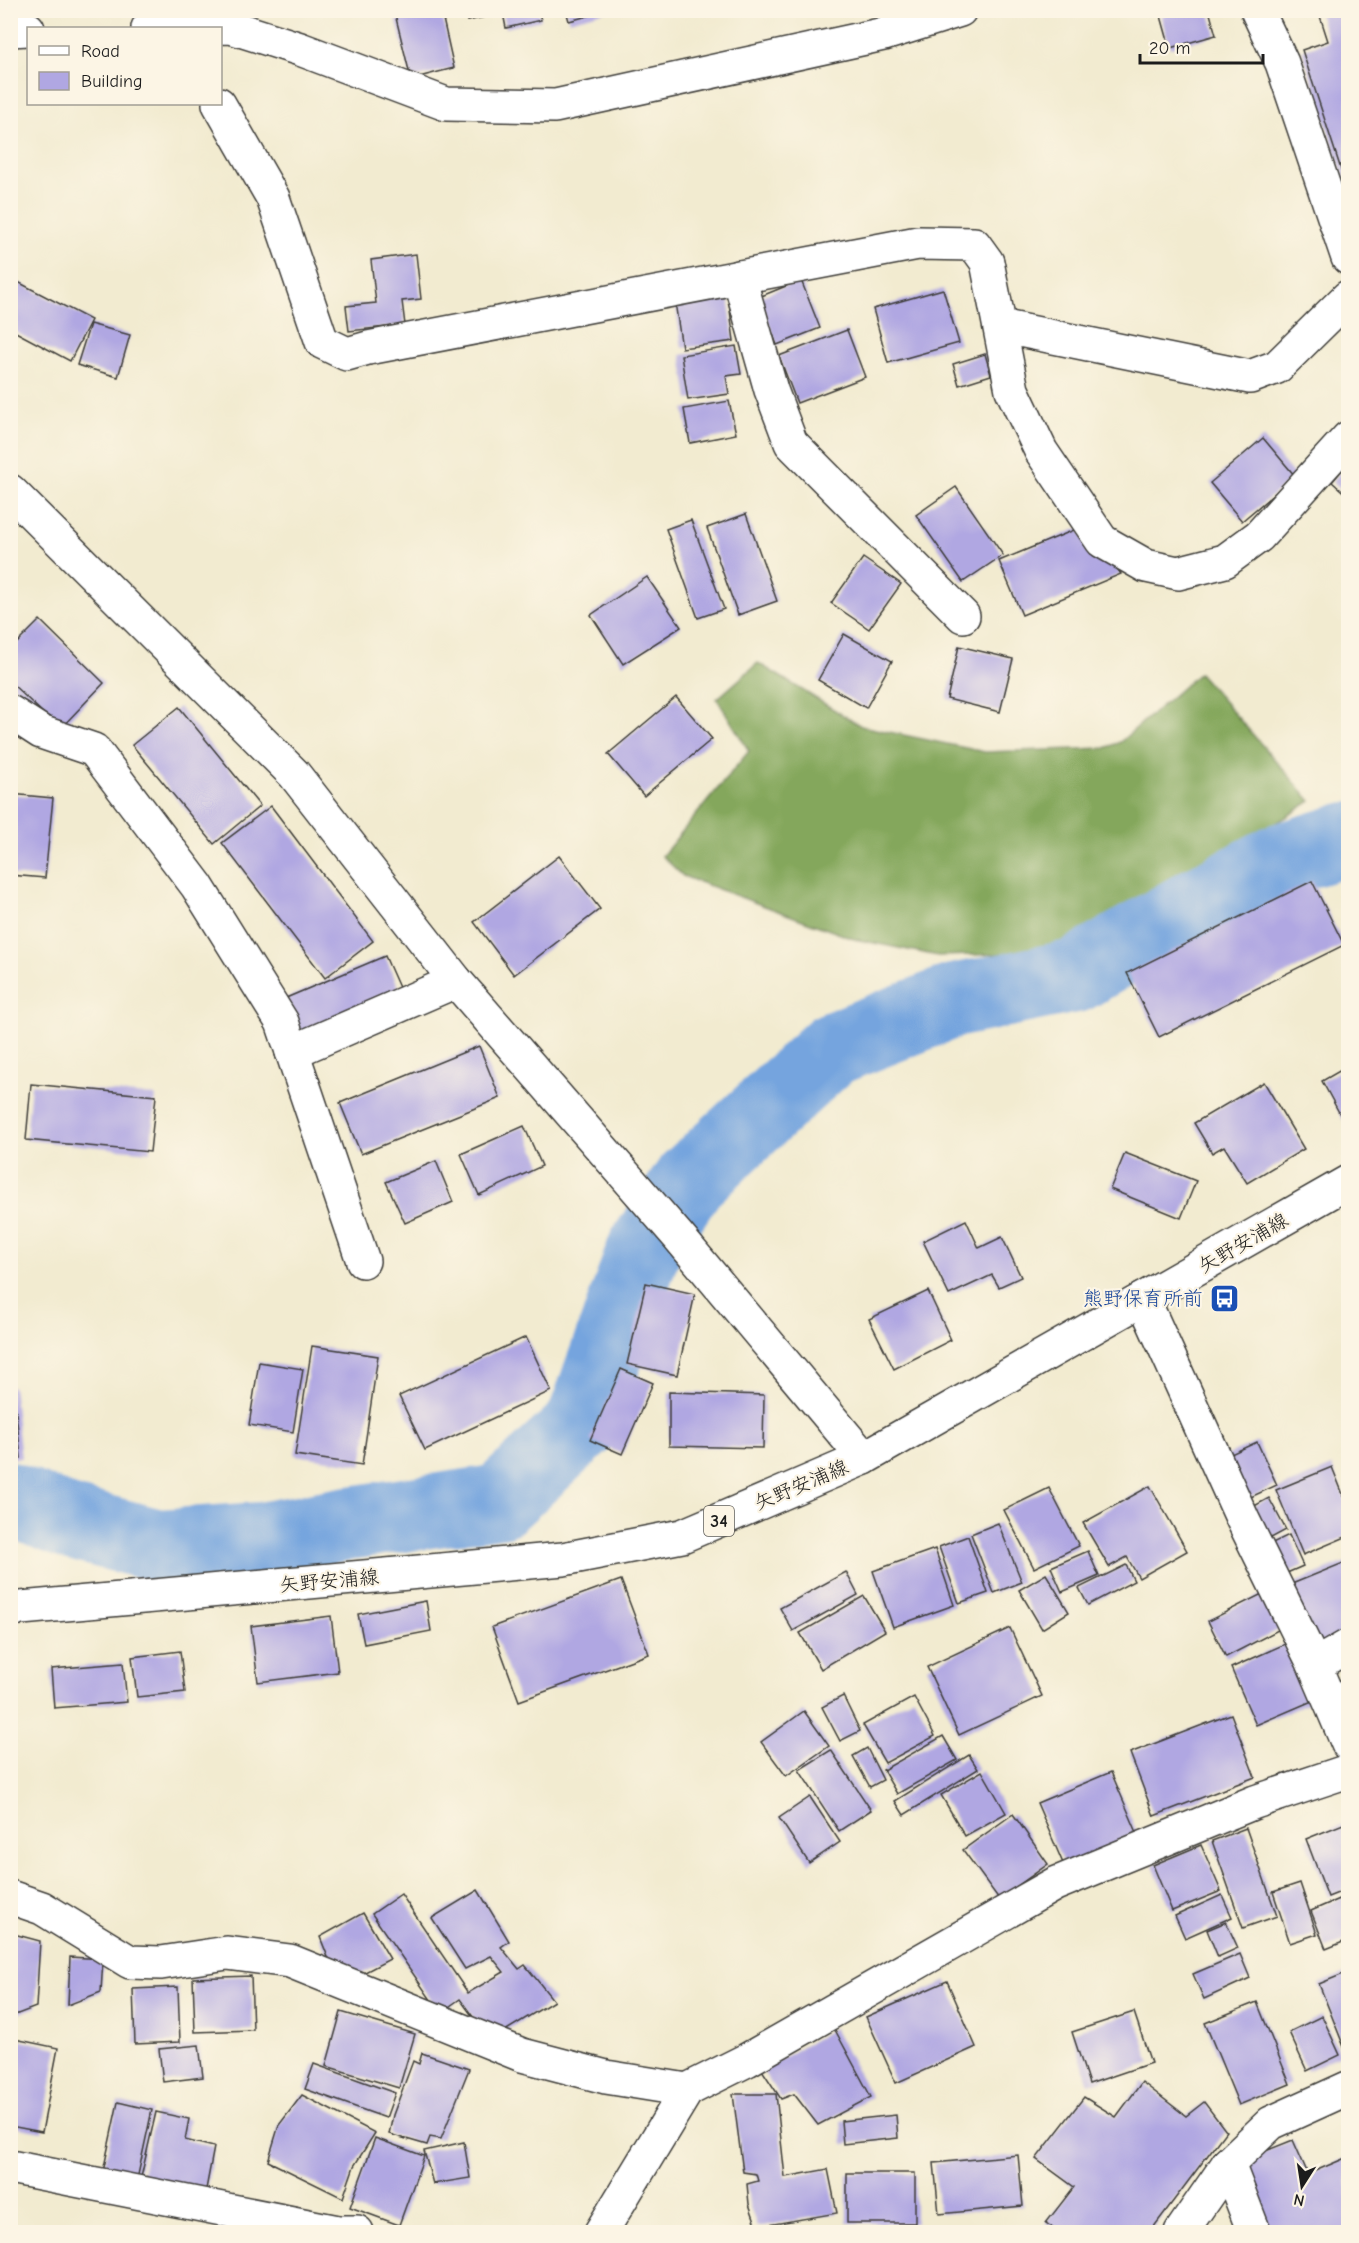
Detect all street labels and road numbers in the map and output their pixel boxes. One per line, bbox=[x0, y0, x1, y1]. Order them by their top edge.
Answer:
street label: 矢野安浦線 bbox=[1194, 1208, 1292, 1278]
street label: 矢野安浦線 bbox=[750, 1455, 852, 1515]
road number: 34 bbox=[704, 1506, 734, 1536]
street label: 矢野安浦線 bbox=[278, 1565, 380, 1597]

